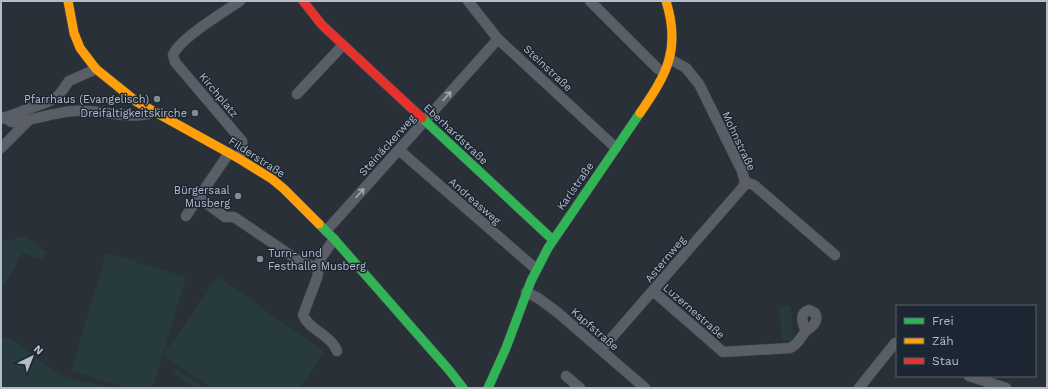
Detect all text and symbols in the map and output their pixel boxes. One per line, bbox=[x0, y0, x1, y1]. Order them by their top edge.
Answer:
street label: Steinstraße bbox=[521, 43, 575, 94]
street label: Kirchplatz bbox=[196, 70, 241, 120]
one-way arrow bbox=[442, 91, 451, 101]
place label: Pfarrhaus (Evangelisch) bbox=[24, 93, 149, 106]
marker: Pfarrhaus (Evangelisch) bbox=[152, 94, 162, 104]
street label: Eberhardstraße bbox=[421, 101, 490, 167]
place label: Dreifaltigkeitskirche bbox=[80, 107, 187, 120]
marker: Dreifaltigkeitskirche bbox=[190, 108, 200, 118]
street label: Mohnstraße bbox=[719, 110, 758, 173]
street label: Steinäckerweg bbox=[356, 112, 418, 179]
street label: Filderstraße bbox=[226, 134, 287, 180]
street label: Karlstraße bbox=[554, 160, 597, 213]
street label: Andreasweg bbox=[446, 175, 503, 228]
place label: Bürgersaal Musberg bbox=[174, 184, 231, 210]
one-way arrow bbox=[356, 188, 365, 198]
marker: Bürgersaal Musberg bbox=[233, 191, 243, 201]
street label: Asternweg bbox=[642, 233, 689, 285]
place label: Turn- und Festhalle Musberg bbox=[268, 247, 366, 273]
marker: Turn- und Festhalle Musberg bbox=[255, 254, 265, 264]
street label: Luzernestraße bbox=[660, 281, 727, 342]
street label: Kapfstraße bbox=[568, 305, 621, 353]
legend bbox=[896, 305, 1036, 377]
text: Frei bbox=[932, 314, 954, 328]
text: Zäh bbox=[932, 334, 954, 348]
north arrow bbox=[12, 337, 52, 377]
text: N bbox=[31, 343, 46, 358]
text: Stau bbox=[932, 354, 959, 368]

